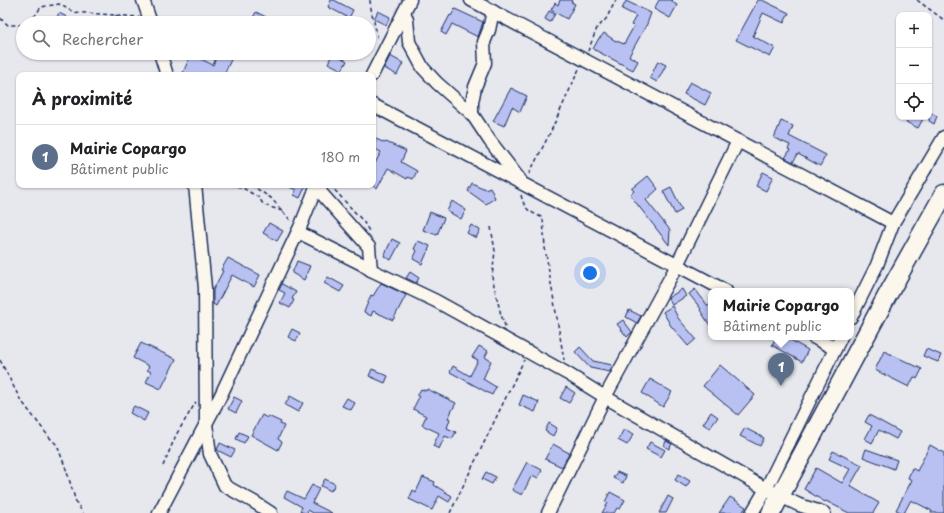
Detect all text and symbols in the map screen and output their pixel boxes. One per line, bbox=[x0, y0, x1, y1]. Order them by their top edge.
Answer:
map controls bbox=[896, 12, 932, 120]
button: + bbox=[896, 12, 932, 48]
search box bbox=[16, 16, 376, 60]
icon: search bbox=[30, 27, 52, 49]
text: Rechercher bbox=[62, 27, 143, 50]
button: − bbox=[896, 48, 932, 84]
button: locate bbox=[896, 84, 932, 120]
text: À proximité bbox=[32, 85, 132, 111]
text: Mairie Copargo bbox=[70, 136, 186, 159]
text: 1 bbox=[42, 147, 48, 166]
text: 180 m bbox=[321, 147, 360, 166]
text: Bâtiment public bbox=[70, 159, 169, 178]
your location bbox=[580, 263, 600, 283]
popup bbox=[708, 288, 854, 340]
text: Mairie Copargo bbox=[723, 293, 839, 316]
text: Bâtiment public bbox=[723, 316, 822, 335]
pin: 1 bbox=[768, 353, 794, 386]

